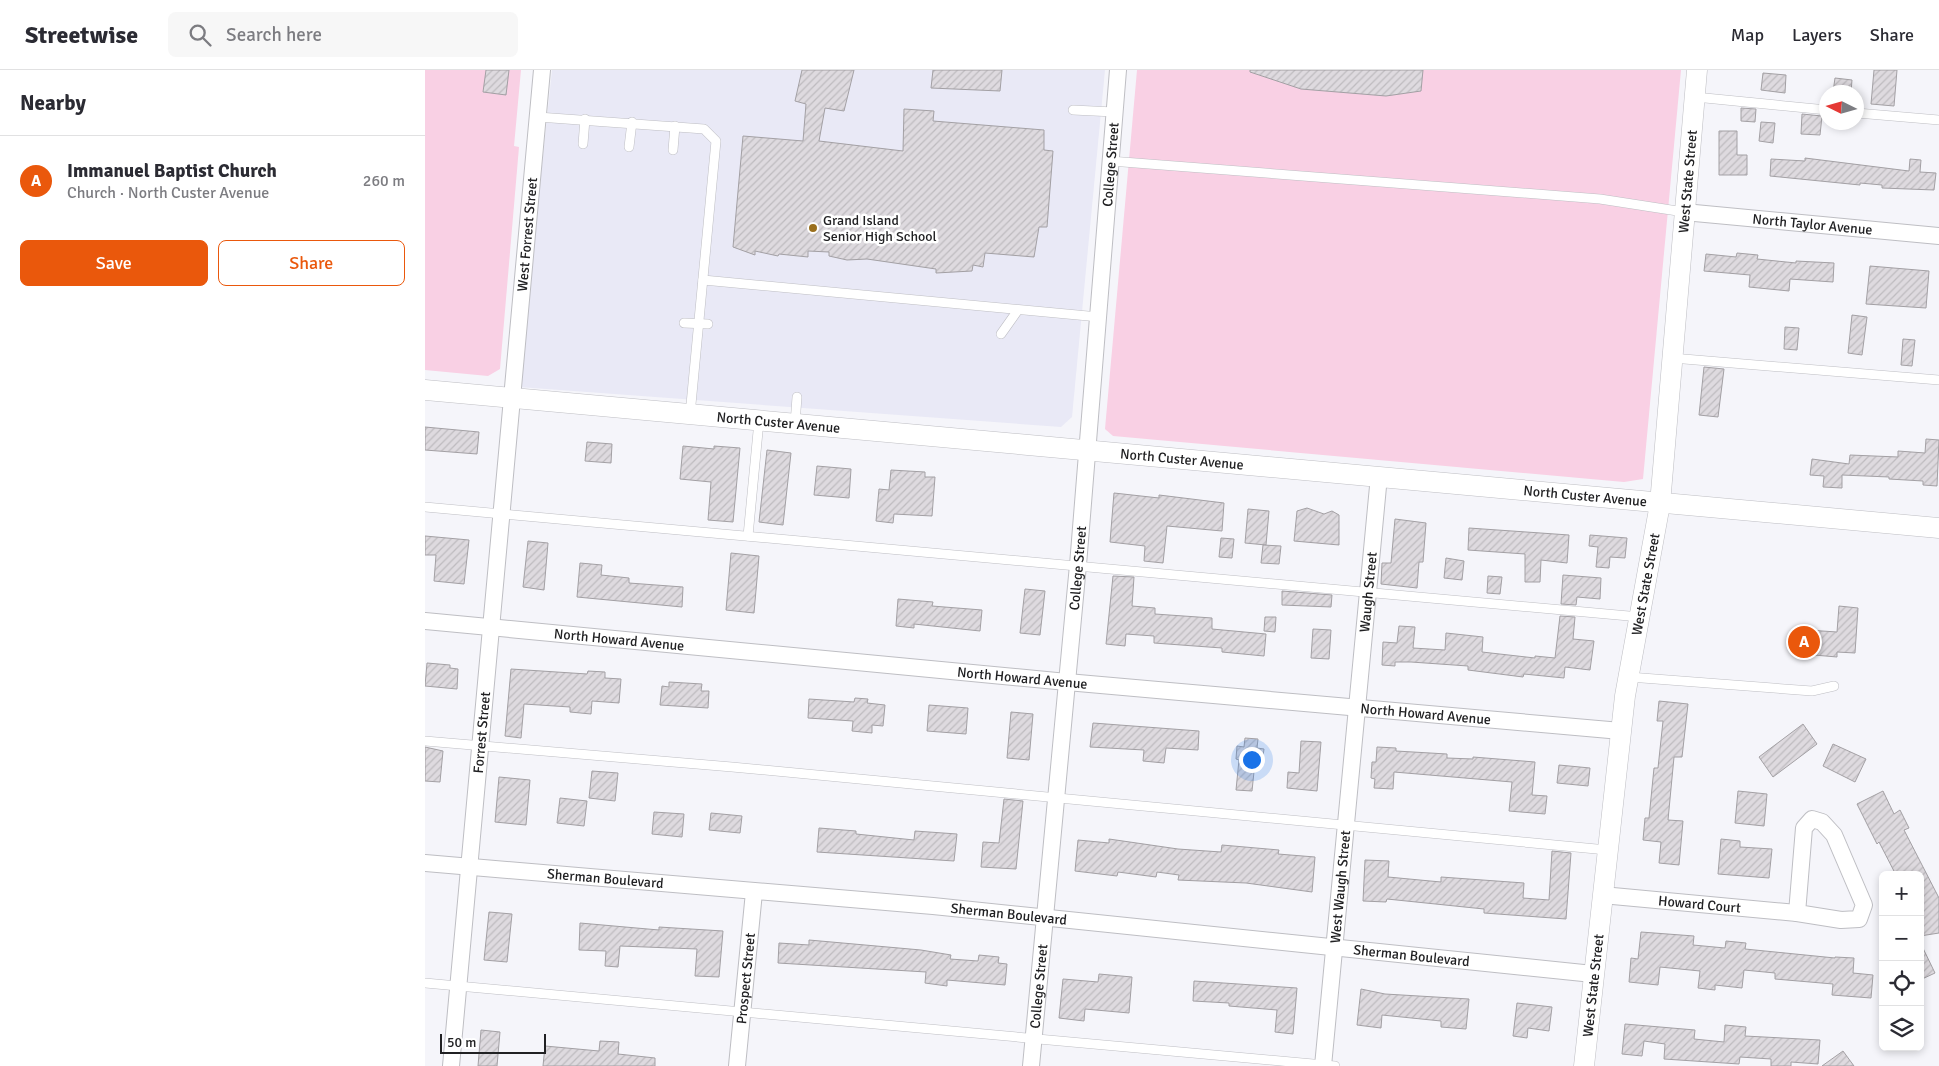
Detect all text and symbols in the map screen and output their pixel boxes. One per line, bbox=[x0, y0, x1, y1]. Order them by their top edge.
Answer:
search box bbox=[168, 12, 518, 57]
text: Streetwise bbox=[25, 20, 138, 50]
icon: search bbox=[186, 21, 214, 49]
text: Search here bbox=[226, 23, 322, 47]
text: Map bbox=[1731, 24, 1764, 46]
text: Layers bbox=[1792, 24, 1842, 46]
text: Share bbox=[1870, 24, 1914, 46]
north arrow bbox=[1819, 85, 1864, 130]
text: Nearby bbox=[20, 90, 86, 116]
street label: College Street bbox=[1099, 122, 1123, 207]
street label: West State Street bbox=[1675, 129, 1701, 234]
text: Immanuel Baptist Church bbox=[67, 159, 277, 183]
text: A bbox=[31, 171, 41, 191]
text: 260 m bbox=[363, 171, 405, 191]
street label: West Forrest Street bbox=[514, 177, 541, 292]
text: Church · North Custer Avenue bbox=[67, 183, 269, 203]
street label: North Taylor Avenue bbox=[1752, 210, 1873, 239]
place label: Grand Island Senior High School bbox=[823, 212, 937, 245]
marker: Grand Island Senior High School bbox=[807, 222, 819, 234]
button: Save bbox=[20, 240, 208, 286]
button: Share bbox=[218, 240, 405, 286]
street label: North Custer Avenue bbox=[716, 409, 841, 437]
street label: North Custer Avenue bbox=[1119, 445, 1244, 474]
street label: North Custer Avenue bbox=[1523, 482, 1648, 510]
street label: College Street bbox=[1066, 525, 1090, 611]
street label: West State Street bbox=[1628, 532, 1664, 637]
street label: Waugh Street bbox=[1356, 551, 1381, 633]
pin: A bbox=[1788, 623, 1820, 661]
street label: North Howard Avenue bbox=[553, 625, 685, 655]
street label: North Howard Avenue bbox=[956, 664, 1088, 693]
street label: Forrest Street bbox=[470, 691, 494, 774]
street label: North Howard Avenue bbox=[1360, 700, 1492, 728]
your location bbox=[1239, 747, 1265, 773]
street label: West Waugh Street bbox=[1327, 830, 1354, 944]
street label: Sherman Boulevard bbox=[546, 865, 664, 892]
map controls bbox=[1879, 871, 1924, 1051]
button: + bbox=[1879, 871, 1924, 916]
street label: Howard Court bbox=[1657, 892, 1742, 917]
street label: Sherman Boulevard bbox=[950, 900, 1068, 929]
button: − bbox=[1879, 916, 1924, 961]
street label: Prospect Street bbox=[733, 932, 759, 1025]
street label: West State Street bbox=[1579, 933, 1608, 1038]
street label: Sherman Boulevard bbox=[1353, 941, 1471, 970]
street label: College Street bbox=[1027, 943, 1051, 1029]
button: locate bbox=[1879, 961, 1924, 1006]
button: layers bbox=[1879, 1006, 1924, 1051]
scale bar bbox=[440, 1031, 546, 1054]
text: 50 m bbox=[447, 1034, 476, 1051]

